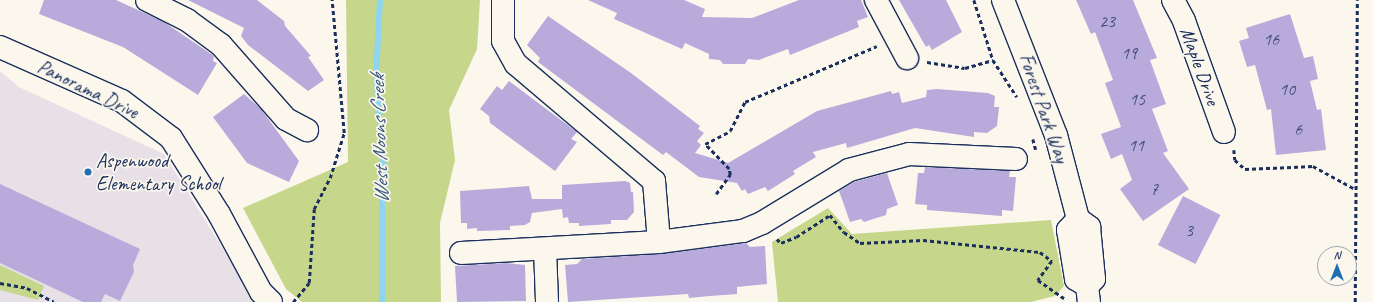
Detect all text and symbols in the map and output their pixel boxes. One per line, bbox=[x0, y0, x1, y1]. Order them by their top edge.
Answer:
house number: 23 bbox=[1099, 10, 1115, 32]
street label: Maple Drive bbox=[1175, 24, 1225, 108]
house number: 16 bbox=[1263, 28, 1279, 50]
house number: 19 bbox=[1121, 42, 1137, 64]
street label: Forest Park Way bbox=[1014, 50, 1074, 166]
street label: Panorama Drive bbox=[34, 54, 142, 124]
water label: West Noons Creek bbox=[364, 74, 394, 204]
house number: 10 bbox=[1279, 78, 1295, 100]
house number: 15 bbox=[1129, 88, 1145, 110]
house number: 6 bbox=[1294, 118, 1302, 140]
house number: 11 bbox=[1128, 134, 1144, 156]
place label: Aspenwood Elementary School bbox=[96, 148, 221, 195]
marker: Aspenwood Elementary School bbox=[83, 167, 93, 177]
house number: 7 bbox=[1150, 178, 1158, 200]
house number: 3 bbox=[1185, 219, 1193, 241]
north arrow bbox=[1317, 246, 1357, 286]
text: N bbox=[1334, 248, 1340, 262]

